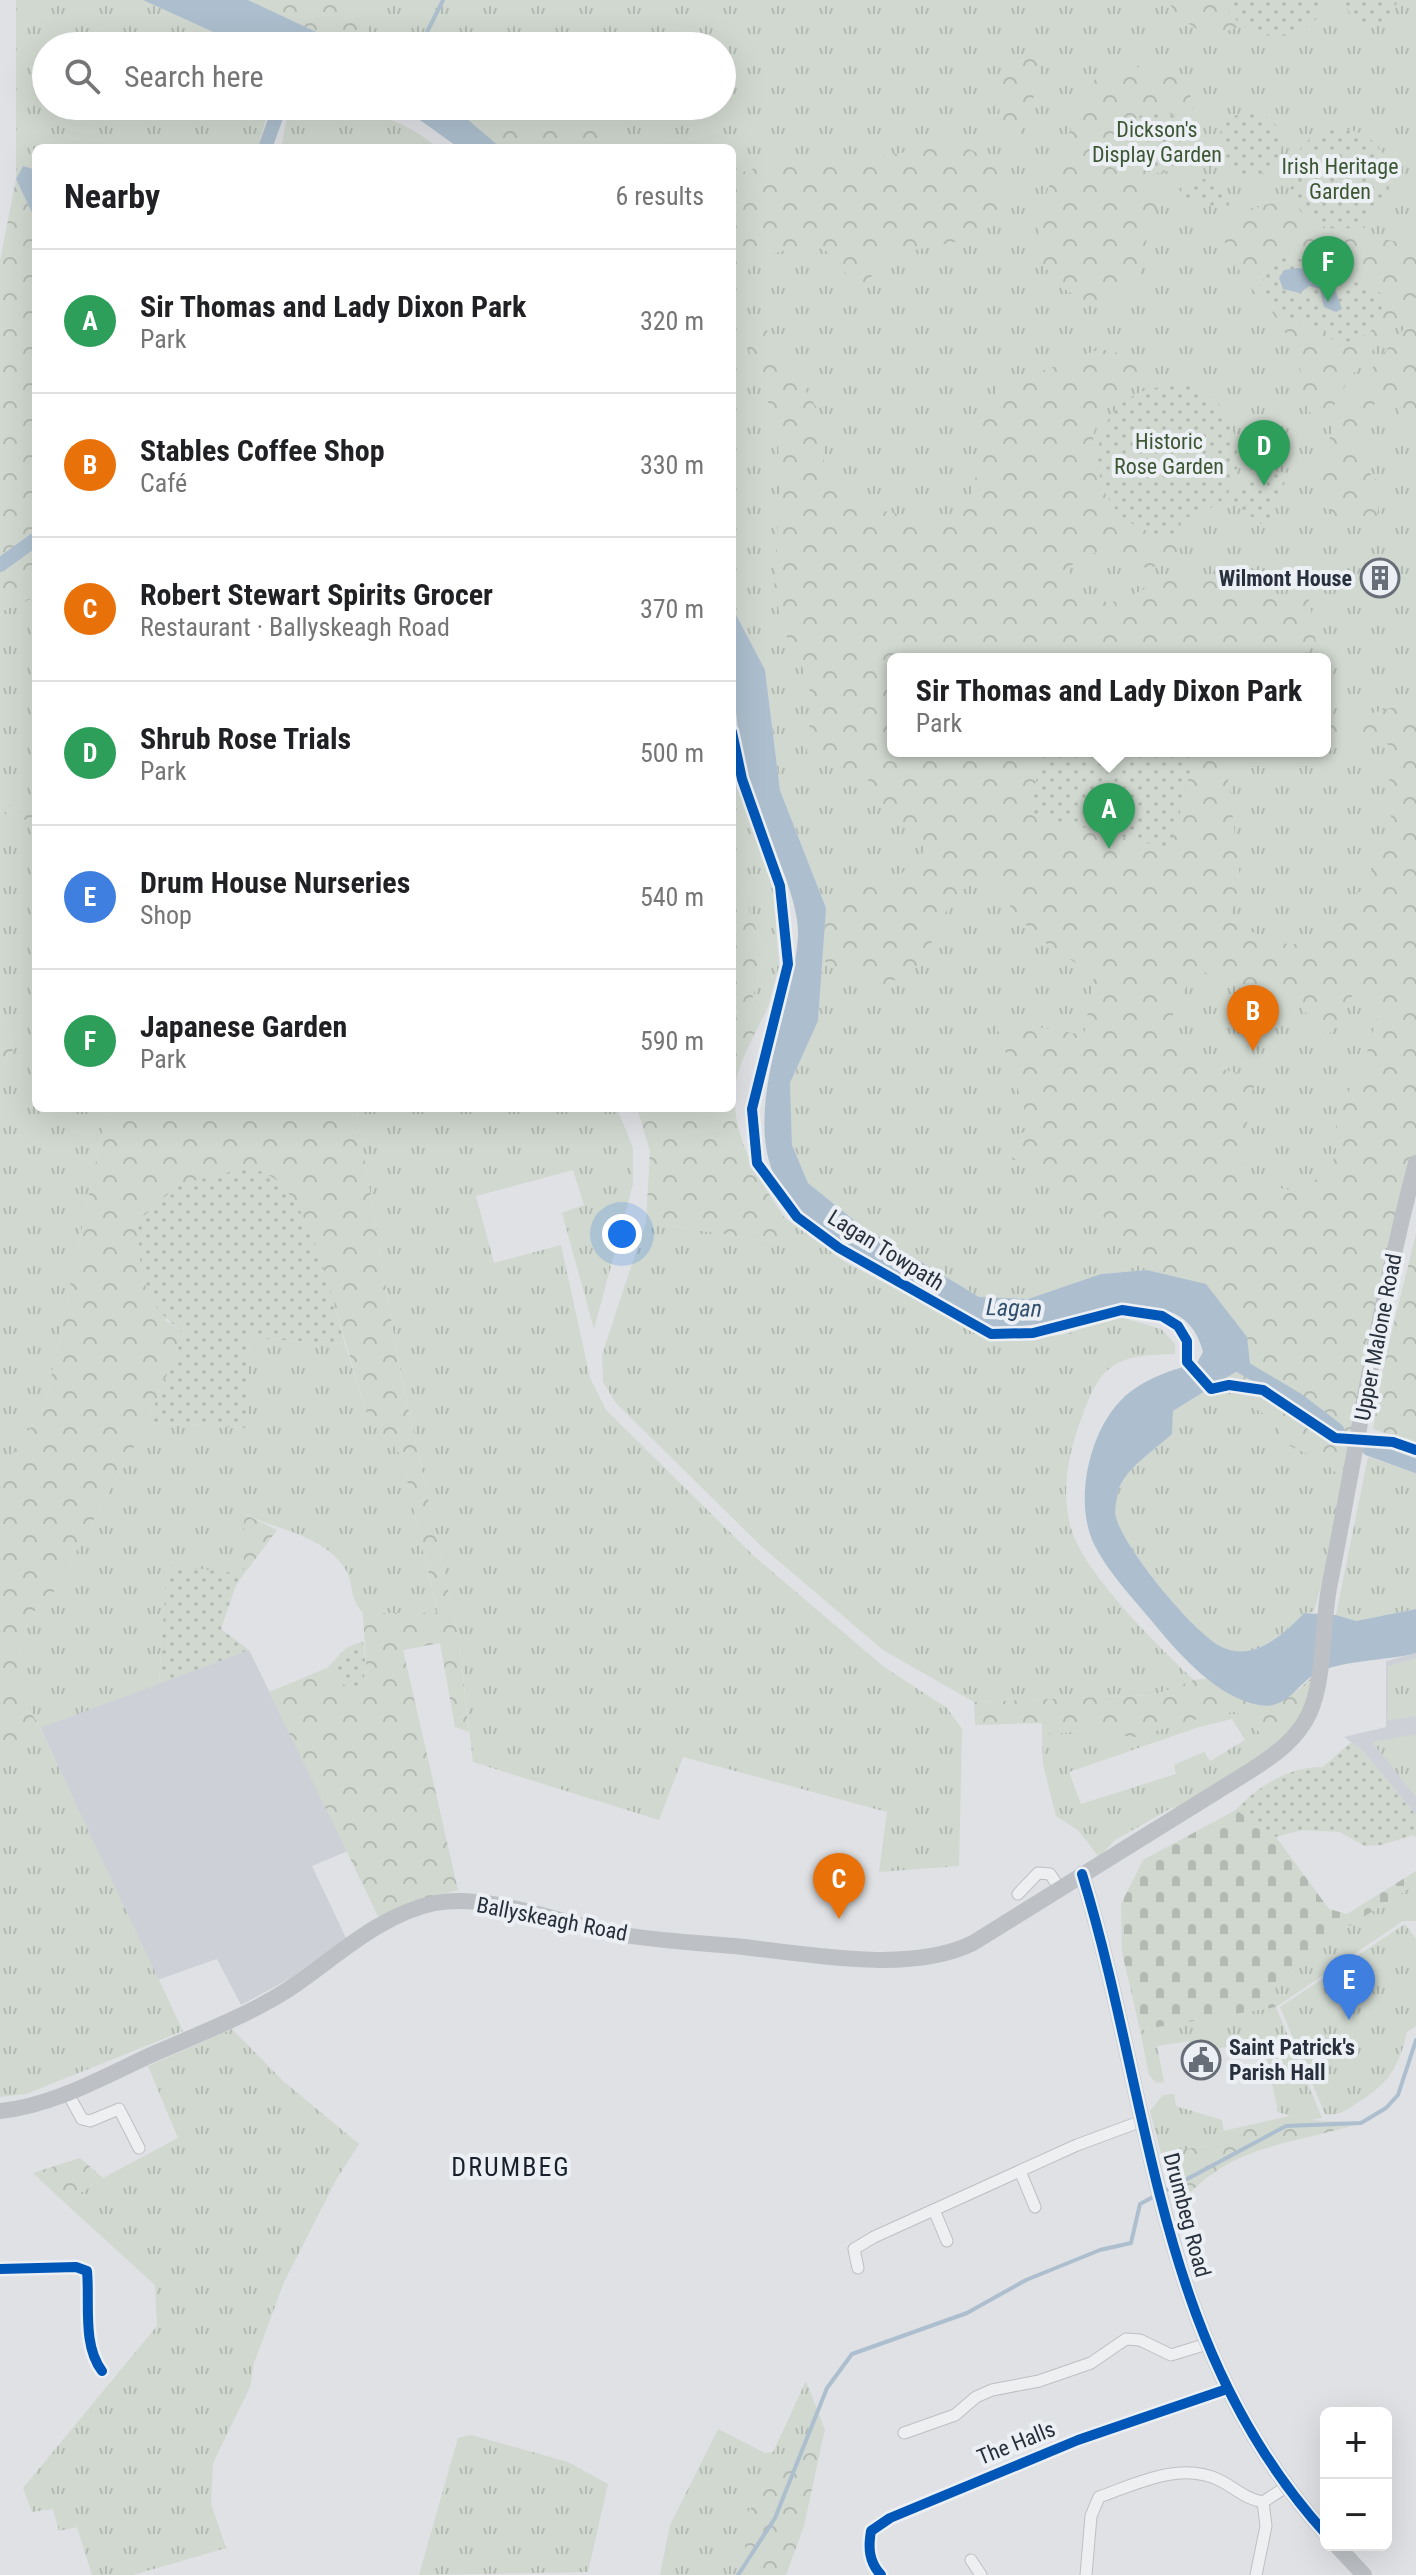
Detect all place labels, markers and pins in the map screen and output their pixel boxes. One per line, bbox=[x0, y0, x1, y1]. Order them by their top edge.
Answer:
pin: F bbox=[1302, 236, 1354, 302]
pin: D bbox=[1238, 420, 1290, 486]
building icon: Wilmont House bbox=[1359, 557, 1401, 599]
place label: Wilmont House bbox=[1219, 566, 1352, 591]
pin: A bbox=[1083, 783, 1135, 849]
pin: B bbox=[1227, 985, 1279, 1051]
pin: C bbox=[813, 1853, 865, 1919]
pin: E bbox=[1323, 1954, 1375, 2020]
place label: Saint Patrick's Parish Hall bbox=[1229, 2035, 1355, 2085]
public building icon: Saint Patrick's Parish Hall bbox=[1180, 2039, 1222, 2081]

